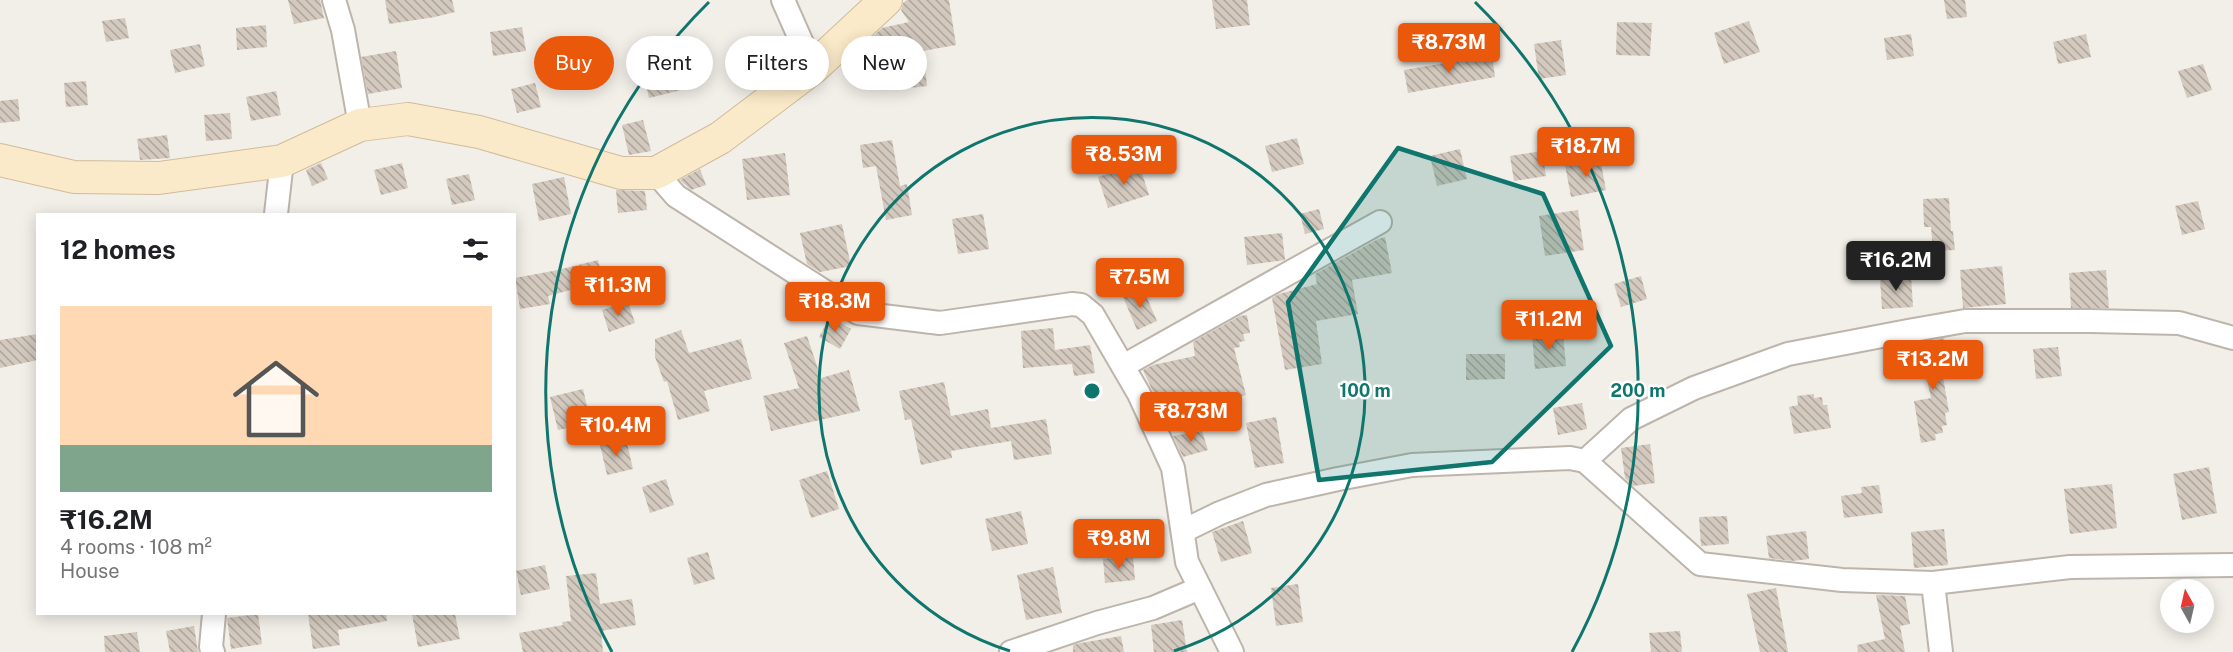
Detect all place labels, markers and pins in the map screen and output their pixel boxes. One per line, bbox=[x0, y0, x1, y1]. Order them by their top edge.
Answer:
pin: ₹8.73M bbox=[1400, 23, 1498, 74]
pin: ₹18.7M bbox=[1537, 127, 1635, 178]
pin: ₹8.53M bbox=[1075, 135, 1173, 186]
pin: ₹16.2M bbox=[1847, 241, 1945, 292]
pin: ₹7.5M bbox=[1098, 258, 1182, 309]
pin: ₹11.3M bbox=[569, 266, 667, 317]
pin: ₹18.3M bbox=[786, 282, 884, 333]
pin: ₹11.2M bbox=[1500, 300, 1598, 351]
pin: ₹13.2M bbox=[1884, 340, 1982, 391]
centre of rings bbox=[1082, 381, 1102, 401]
pin: ₹8.73M bbox=[1142, 392, 1240, 443]
pin: ₹10.4M bbox=[567, 406, 665, 457]
pin: ₹9.8M bbox=[1077, 519, 1161, 570]

